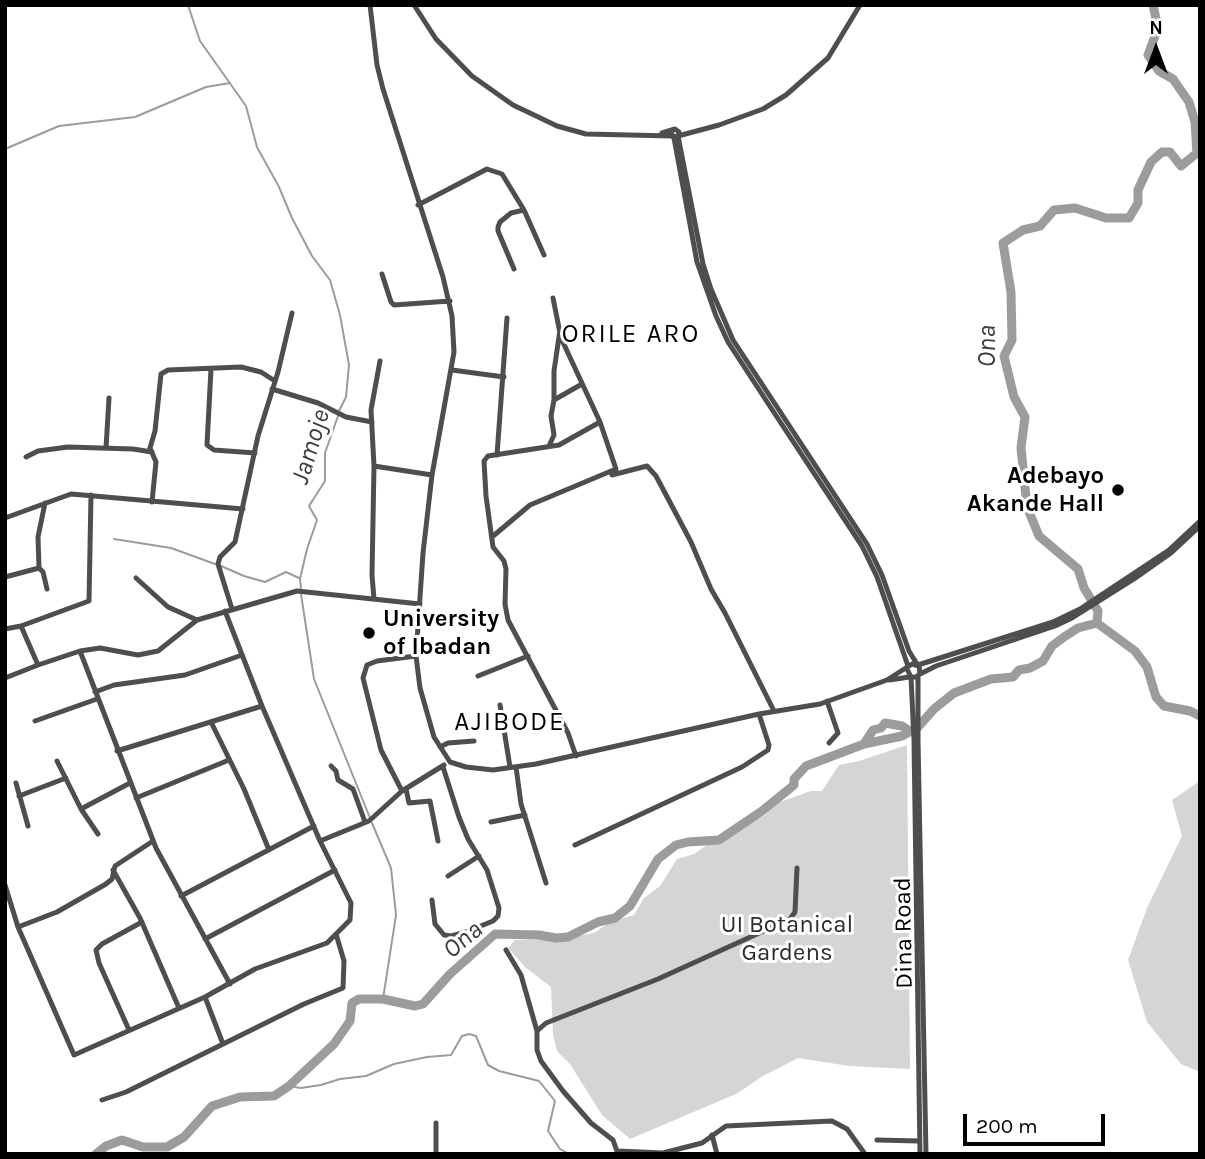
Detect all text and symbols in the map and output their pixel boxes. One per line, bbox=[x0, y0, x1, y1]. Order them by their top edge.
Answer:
north arrow bbox=[1121, 14, 1191, 84]
text: N bbox=[1149, 17, 1163, 39]
district label: ORILE ARO bbox=[563, 319, 699, 351]
water label: Ona bbox=[972, 325, 1004, 367]
water label: Jamoje bbox=[285, 406, 337, 488]
place label: Adebayo Akande Hall bbox=[967, 462, 1104, 518]
marker: Adebayo Akande Hall bbox=[1110, 482, 1126, 498]
place label: University of Ibadan bbox=[383, 605, 499, 661]
marker: University of Ibadan bbox=[361, 625, 377, 641]
district label: AJIBODE bbox=[455, 707, 565, 739]
street label: Dina Road bbox=[889, 877, 919, 989]
park label: UI Botanical Gardens bbox=[721, 911, 853, 967]
water label: Ona bbox=[437, 914, 489, 966]
scale bar bbox=[967, 1100, 1109, 1144]
text: 200 m bbox=[976, 1114, 1038, 1138]

